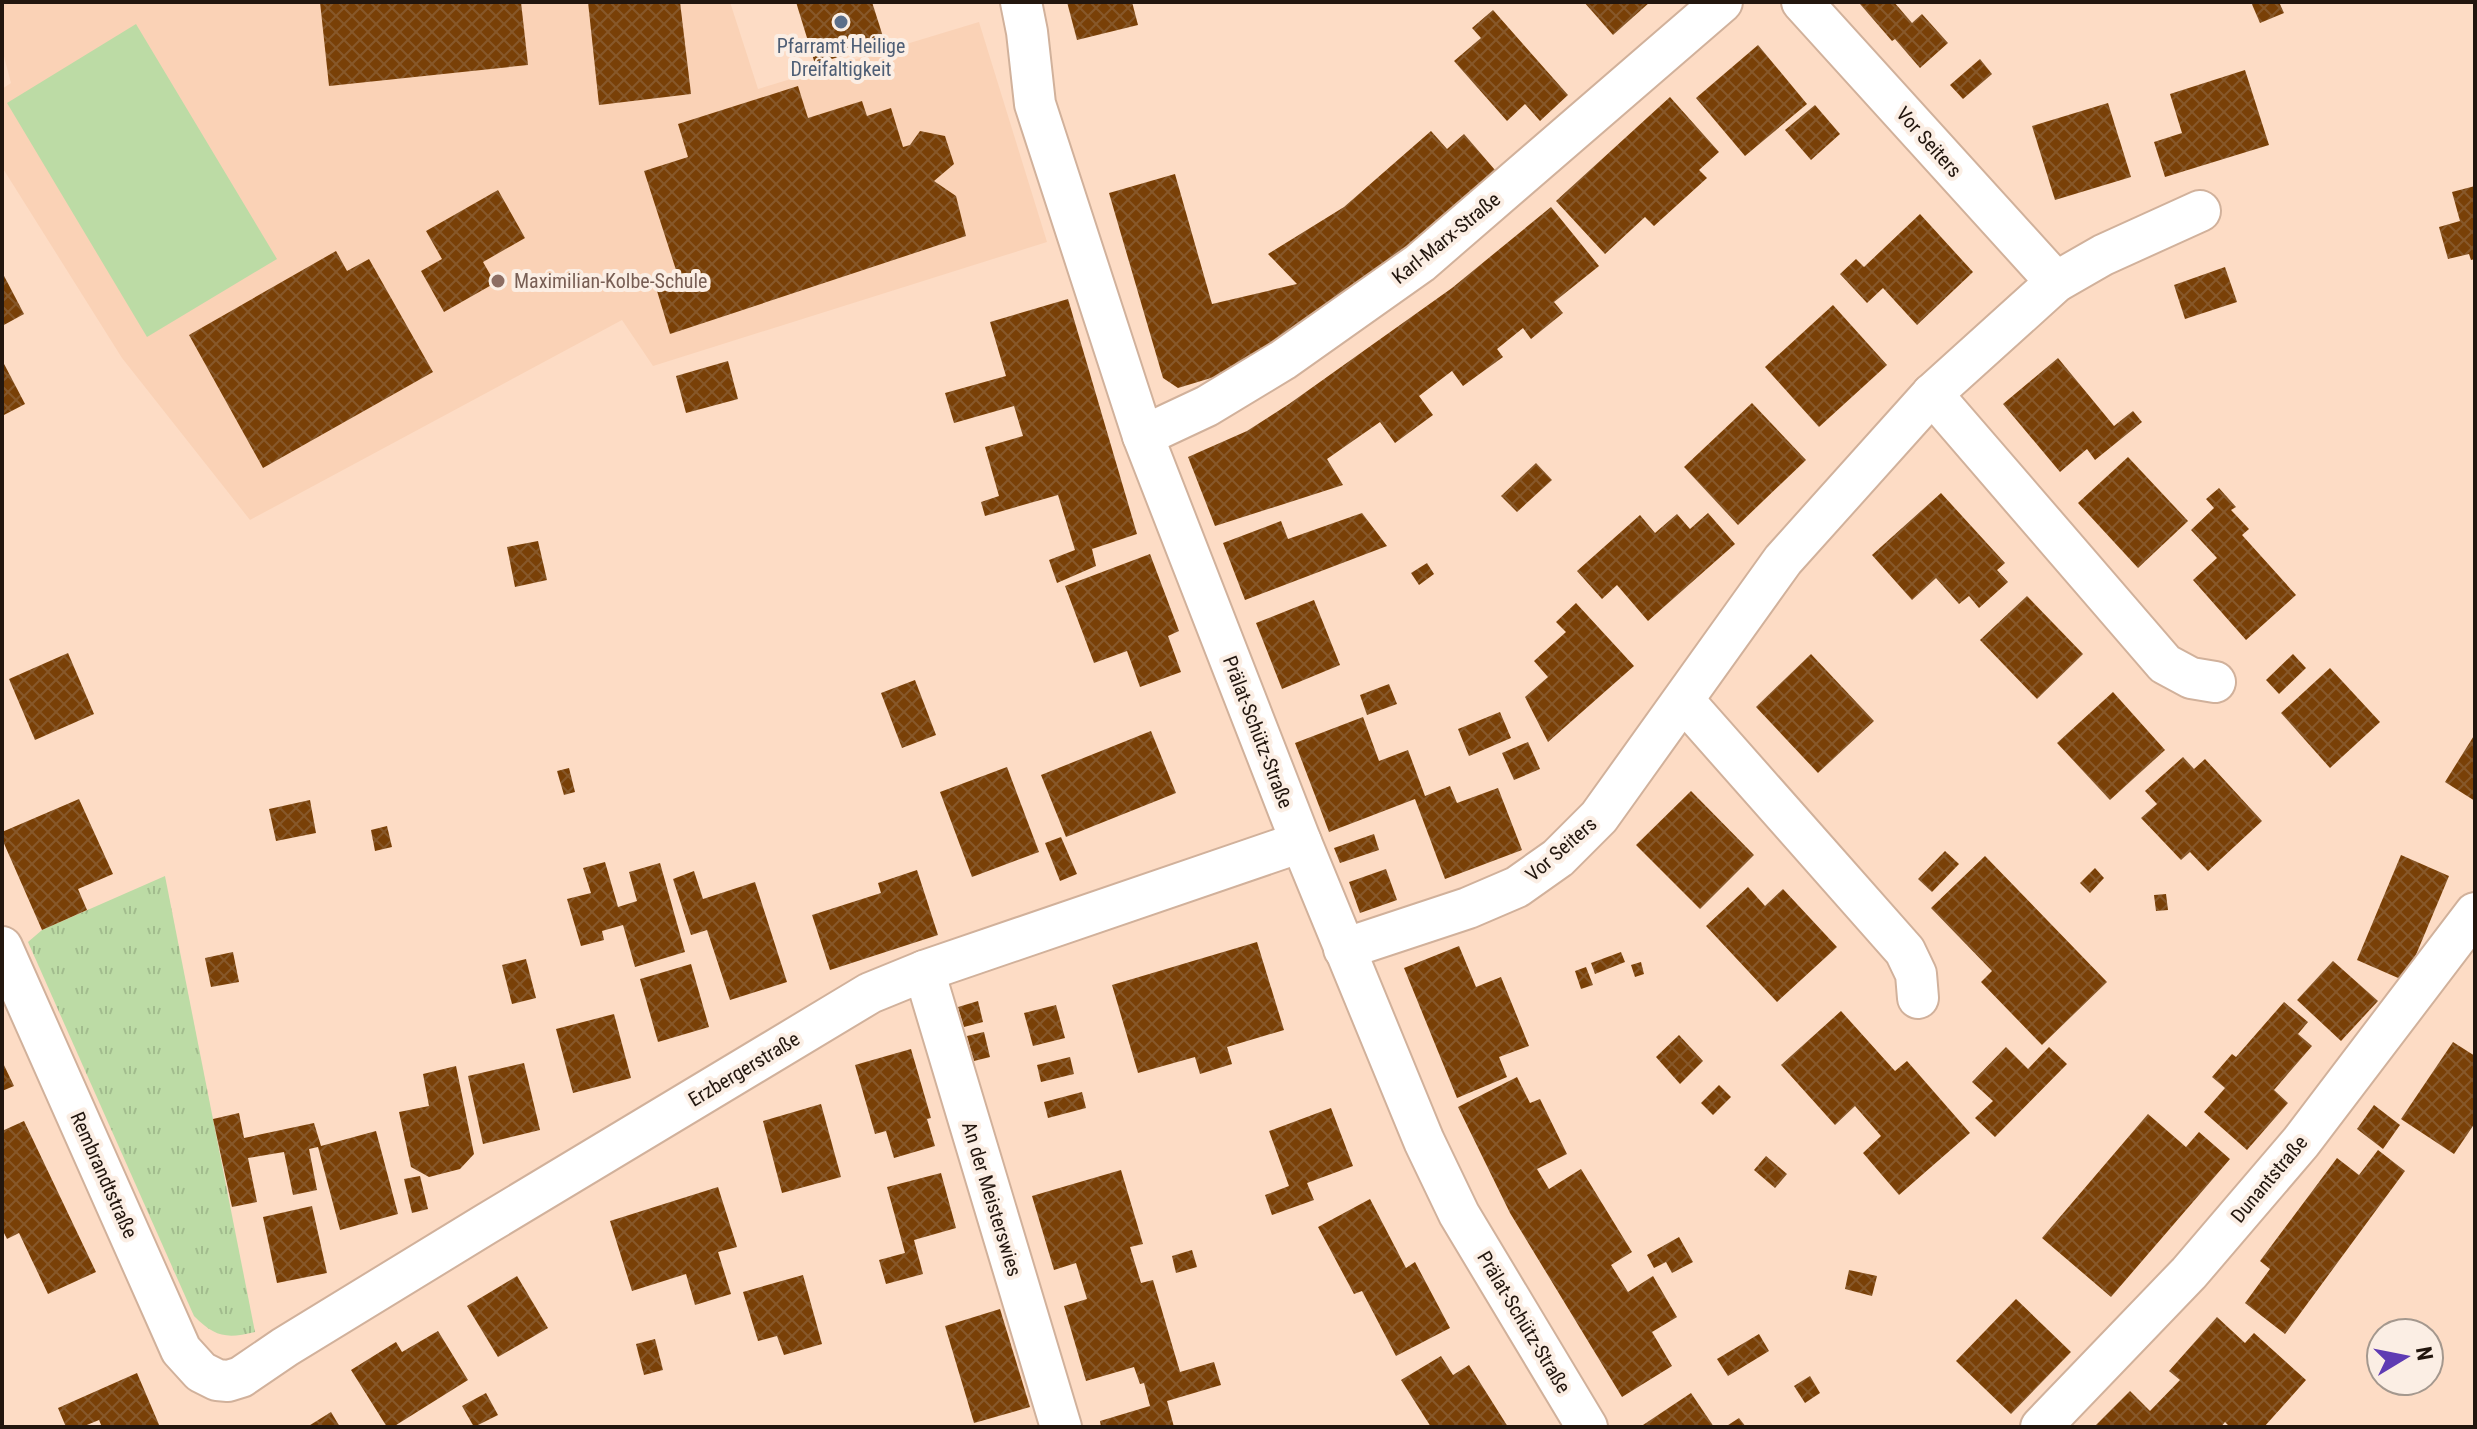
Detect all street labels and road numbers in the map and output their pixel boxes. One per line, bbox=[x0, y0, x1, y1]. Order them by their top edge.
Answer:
street label: Vor Seiters bbox=[1891, 102, 1967, 182]
street label: Karl-Marx-Straße bbox=[1387, 187, 1505, 289]
street label: Prälat-Schütz-Straße bbox=[1218, 652, 1298, 812]
street label: Vor Seiters bbox=[1521, 812, 1601, 886]
street label: Erzbergerstraße bbox=[684, 1026, 804, 1112]
street label: Rembrandtstraße bbox=[65, 1108, 143, 1242]
street label: An der Meisterswies bbox=[957, 1119, 1027, 1279]
street label: Dunantstraße bbox=[2226, 1131, 2312, 1227]
street label: Prälat-Schütz-Straße bbox=[1472, 1247, 1576, 1397]

